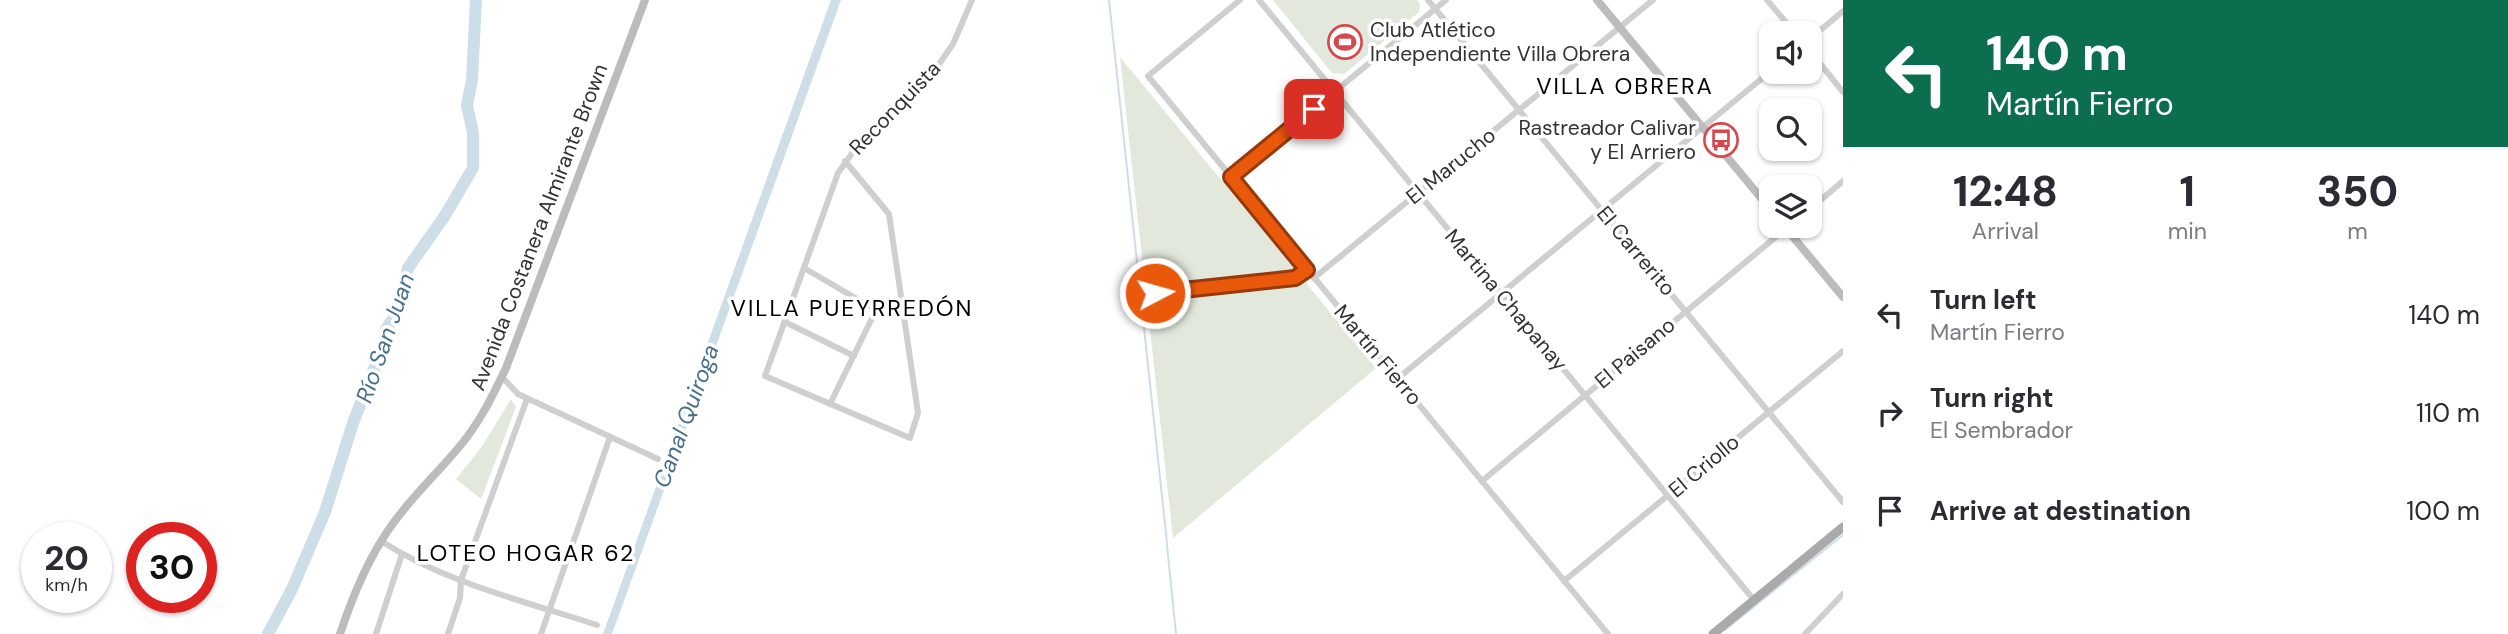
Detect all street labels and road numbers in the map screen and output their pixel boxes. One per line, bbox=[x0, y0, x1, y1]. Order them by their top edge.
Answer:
street label: Reconquista bbox=[843, 55, 947, 161]
street label: Avenida Costanera Almirante Brown bbox=[464, 60, 614, 394]
street label: El Marucho bbox=[1400, 121, 1502, 211]
street label: El Carrerito bbox=[1590, 200, 1682, 302]
street label: Martina Chapanay bbox=[1438, 223, 1574, 377]
street label: Martín Fierro bbox=[1328, 299, 1428, 411]
street label: El Paisano bbox=[1589, 311, 1681, 395]
street label: El Criollo bbox=[1663, 428, 1745, 504]

